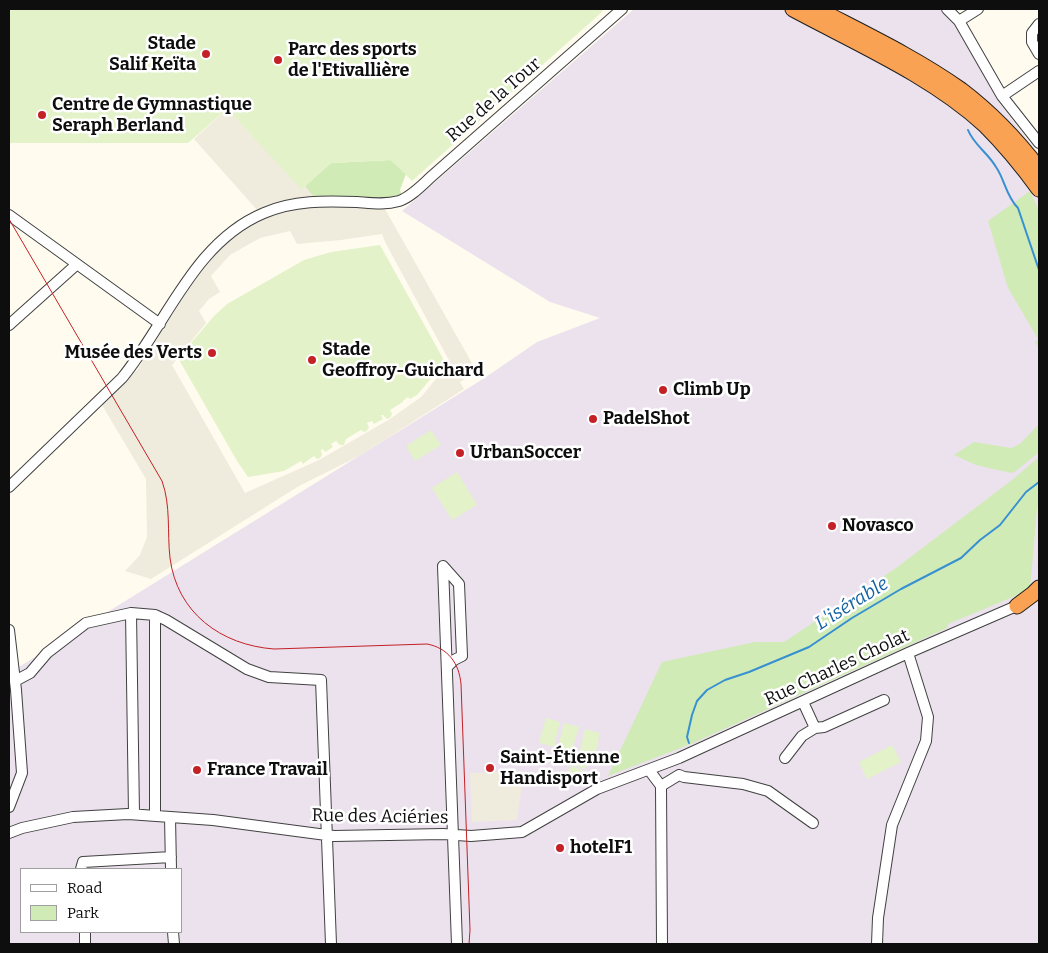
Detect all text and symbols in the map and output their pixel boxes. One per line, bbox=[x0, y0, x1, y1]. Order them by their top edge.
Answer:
place label: Stade Salif Keïta bbox=[109, 33, 196, 76]
place label: Parc des sports de l'Etivallière bbox=[288, 39, 417, 82]
marker: Stade Salif Keïta bbox=[200, 48, 212, 60]
street label: Rue de la Tour bbox=[442, 53, 546, 147]
marker: Parc des sports de l'Etivallière bbox=[272, 54, 284, 66]
place label: Centre de Gymnastique Seraph Berland bbox=[52, 94, 252, 136]
marker: Centre de Gymnastique Seraph Berland bbox=[36, 109, 48, 121]
place label: Stade Geoffroy-Guichard bbox=[322, 339, 484, 382]
place label: Musée des Verts bbox=[64, 342, 202, 364]
marker: Musée des Verts bbox=[206, 347, 218, 359]
marker: Stade Geoffroy-Guichard bbox=[306, 354, 318, 366]
place label: Climb Up bbox=[673, 379, 751, 401]
marker: Climb Up bbox=[657, 384, 669, 396]
place label: PadelShot bbox=[603, 408, 690, 430]
marker: PadelShot bbox=[587, 413, 599, 425]
place label: UrbanSoccer bbox=[470, 442, 581, 464]
marker: UrbanSoccer bbox=[454, 447, 466, 459]
place label: Novasco bbox=[842, 515, 914, 537]
marker: Novasco bbox=[826, 520, 838, 532]
water label: L'isérable bbox=[811, 573, 893, 635]
street label: Rue Charles Cholat bbox=[761, 625, 913, 711]
place label: Saint-Étienne Handisport bbox=[500, 747, 620, 790]
place label: France Travail bbox=[207, 759, 328, 781]
marker: Saint-Étienne Handisport bbox=[484, 762, 496, 774]
marker: France Travail bbox=[191, 764, 203, 776]
street label: Rue des Aciéries bbox=[311, 805, 449, 829]
place label: hotelF1 bbox=[570, 837, 632, 859]
marker: hotelF1 bbox=[554, 842, 566, 854]
legend bbox=[20, 868, 182, 933]
text: Road bbox=[67, 879, 102, 897]
text: Park bbox=[67, 904, 99, 922]

